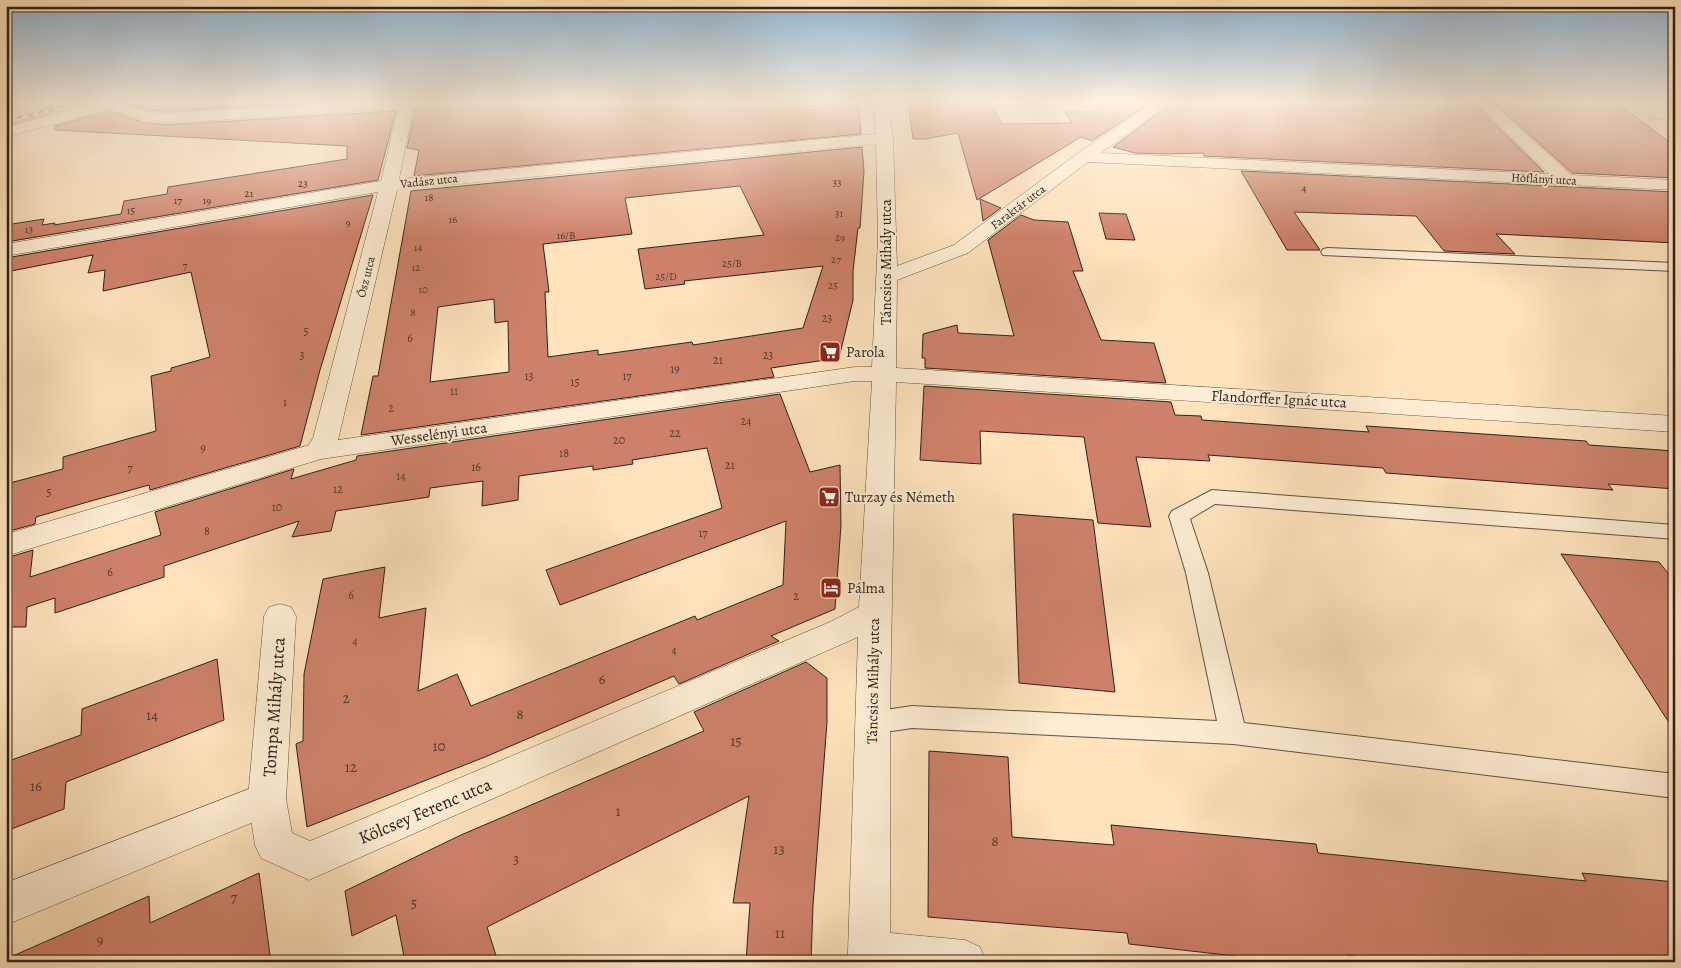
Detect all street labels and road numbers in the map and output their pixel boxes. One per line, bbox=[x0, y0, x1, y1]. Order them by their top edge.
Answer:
street label: Höflányi utca bbox=[1511, 169, 1578, 189]
street label: Vadász utca bbox=[398, 170, 459, 192]
street label: Faraktár utca bbox=[987, 181, 1049, 233]
street label: Táncsics Mihály utca bbox=[876, 199, 896, 325]
street label: Ősz utca bbox=[353, 254, 379, 299]
street label: Flandorffer Ignác utca bbox=[1211, 385, 1347, 413]
street label: Wesselényi utca bbox=[389, 417, 488, 451]
street label: Táncsics Mihály utca bbox=[862, 618, 884, 744]
street label: Tompa Mihály utca bbox=[257, 636, 291, 778]
street label: Kölcsey Ferenc utca bbox=[355, 772, 496, 850]

